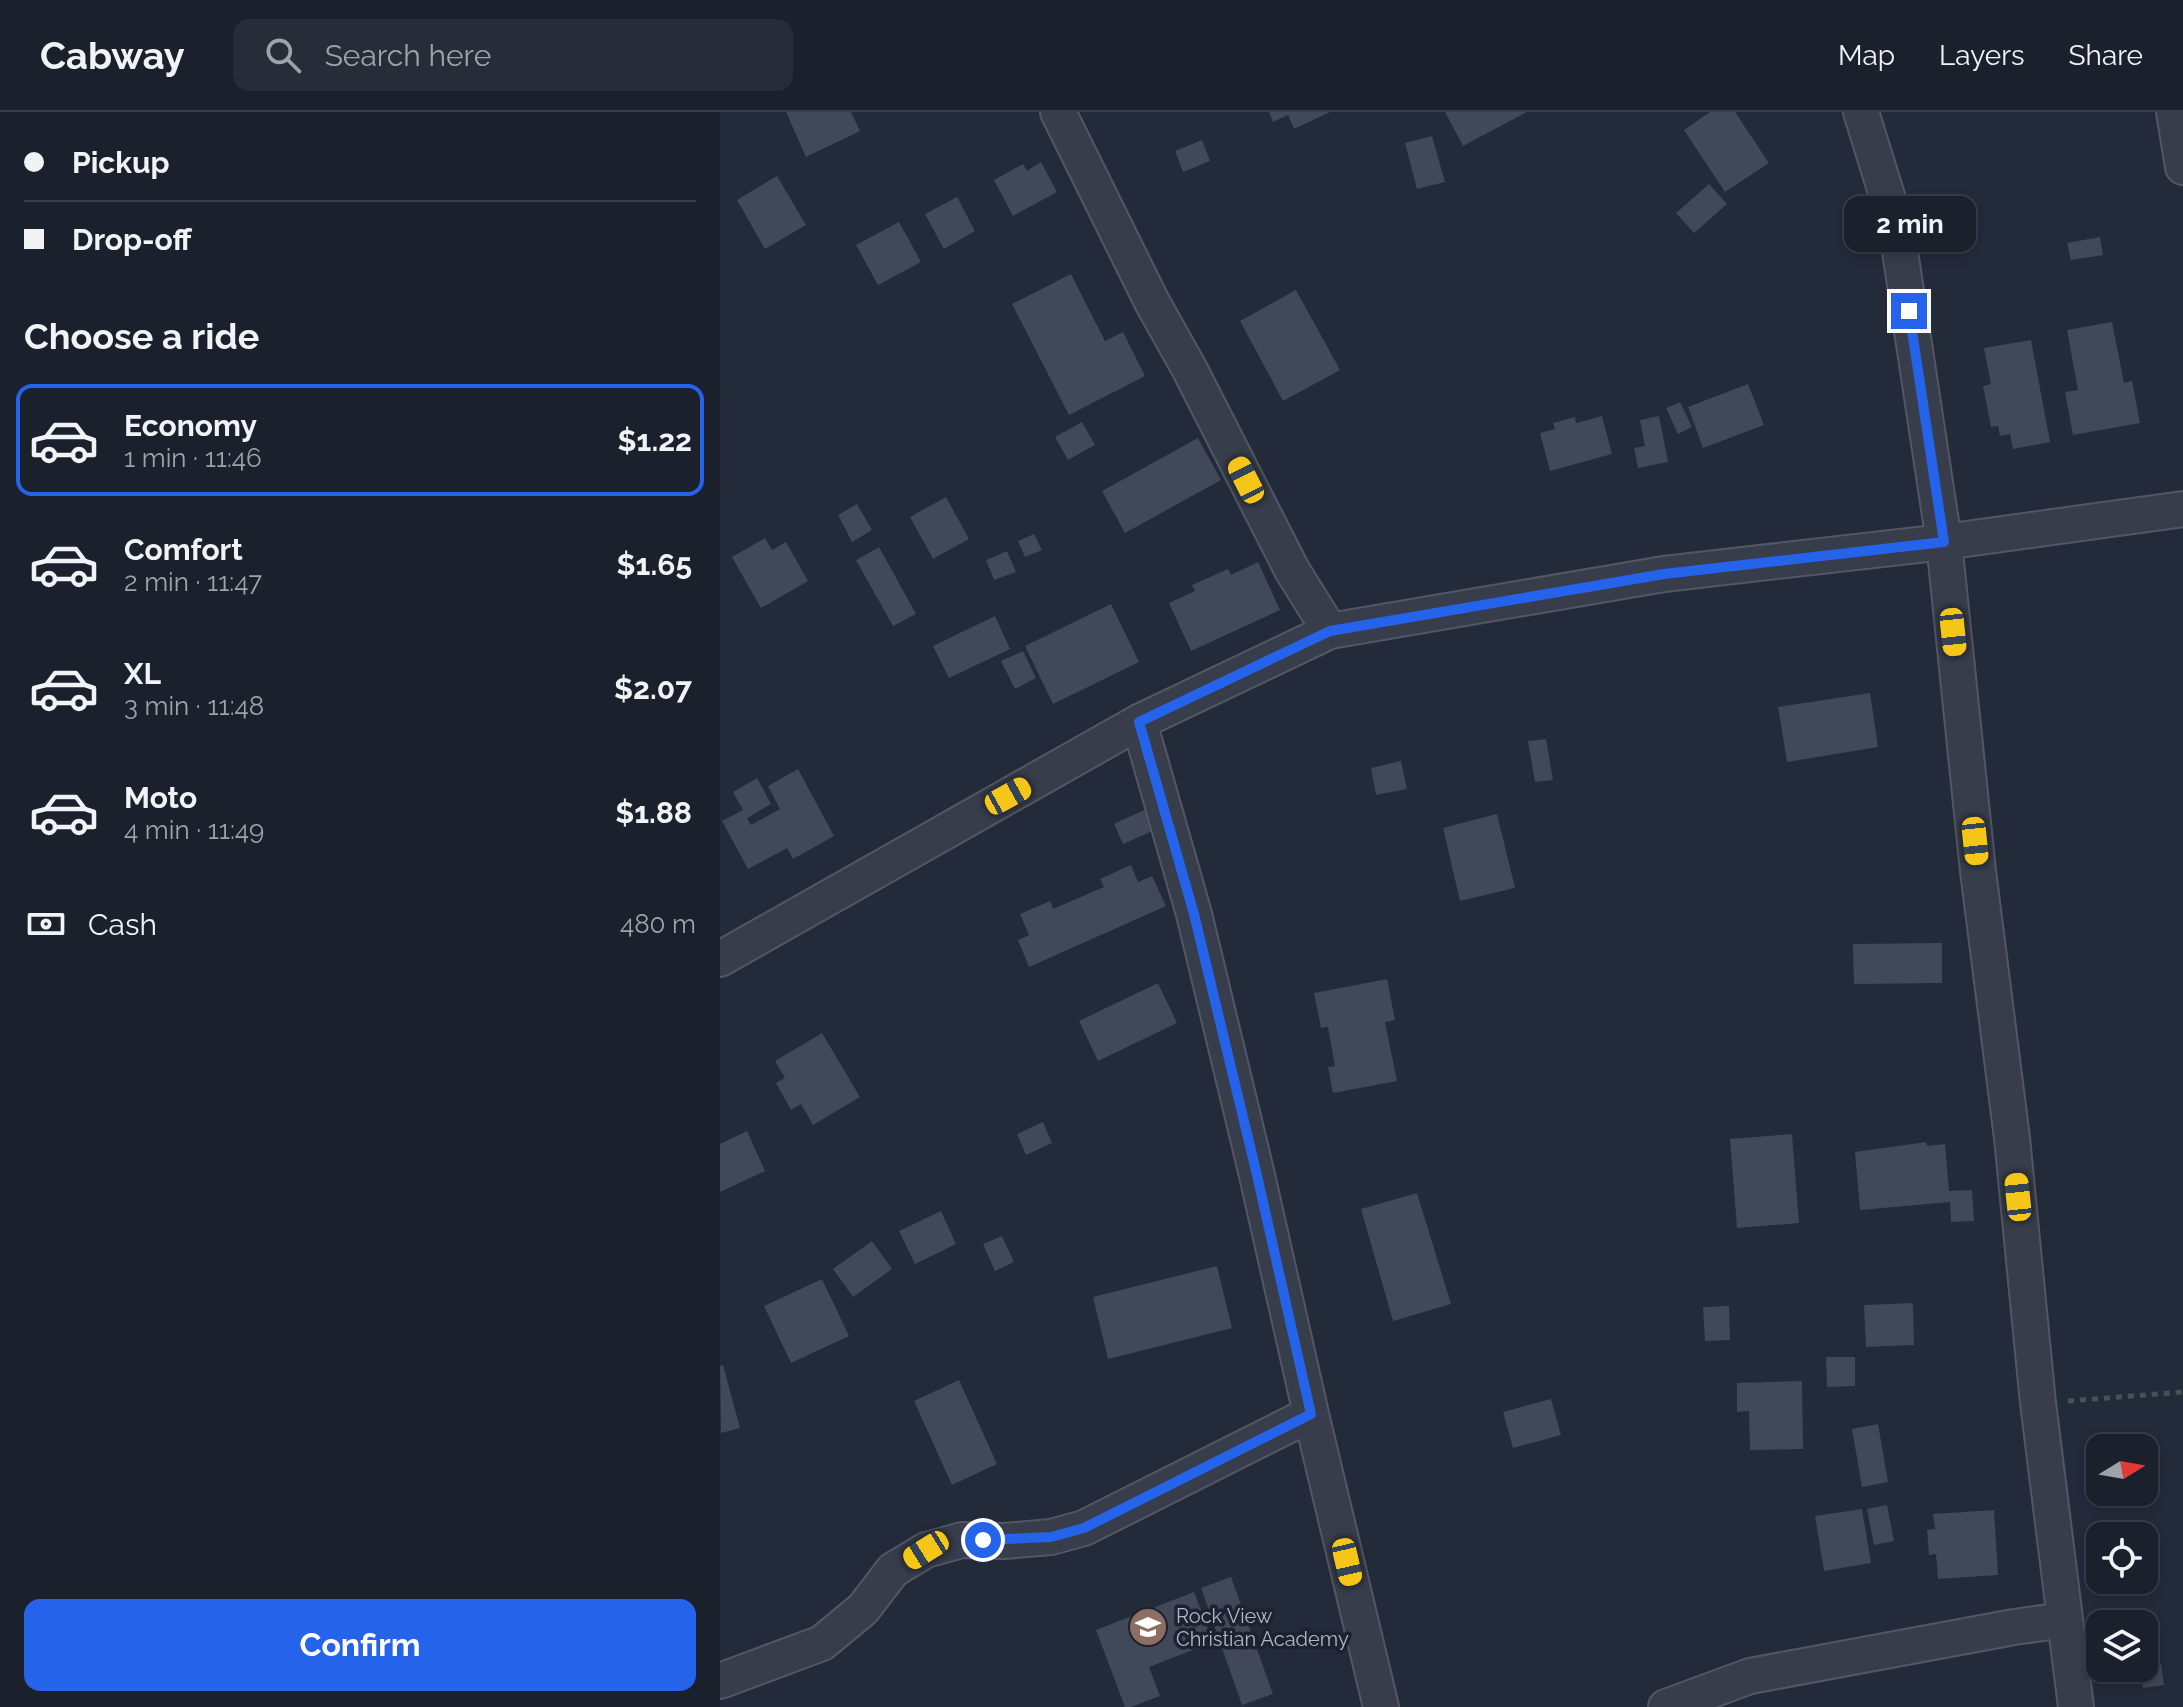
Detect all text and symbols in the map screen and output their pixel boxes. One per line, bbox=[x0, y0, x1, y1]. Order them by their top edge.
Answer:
search box bbox=[233, 19, 793, 91]
text: Cabway bbox=[40, 33, 185, 78]
icon: search bbox=[261, 33, 305, 77]
text: Search here bbox=[325, 38, 491, 73]
text: Map bbox=[1838, 39, 1895, 72]
text: Layers bbox=[1939, 39, 2025, 72]
text: Share bbox=[2069, 39, 2143, 72]
text: Pickup bbox=[72, 145, 170, 180]
callout: 2 min bbox=[1843, 195, 1975, 251]
text: 2 min bbox=[1876, 209, 1944, 239]
text: Drop-off bbox=[72, 222, 192, 257]
route end bbox=[1891, 293, 1927, 329]
text: Choose a ride bbox=[24, 315, 259, 357]
icon: car bbox=[28, 404, 100, 476]
text: Economy bbox=[124, 408, 257, 443]
text: $1.22 bbox=[618, 423, 692, 458]
text: 1 min · 11:46 bbox=[124, 443, 262, 473]
car bbox=[1224, 453, 1268, 507]
icon: car bbox=[28, 528, 100, 600]
text: Comfort bbox=[124, 532, 243, 567]
text: $1.65 bbox=[617, 547, 692, 582]
text: 2 min · 11:47 bbox=[124, 567, 262, 597]
car bbox=[1939, 607, 1967, 657]
icon: car bbox=[28, 652, 100, 724]
text: XL bbox=[124, 656, 161, 691]
text: $2.07 bbox=[614, 671, 692, 706]
text: 3 min · 11:48 bbox=[124, 691, 264, 721]
car bbox=[981, 774, 1035, 818]
icon: car bbox=[28, 776, 100, 848]
text: Moto bbox=[124, 780, 197, 815]
text: $1.88 bbox=[615, 795, 692, 830]
text: 4 min · 11:49 bbox=[124, 815, 264, 845]
car bbox=[1961, 816, 1989, 866]
icon: cash bbox=[24, 902, 68, 946]
text: Cash bbox=[88, 907, 157, 942]
text: 480 m bbox=[620, 909, 696, 939]
car bbox=[2004, 1172, 2032, 1222]
north arrow bbox=[2086, 1434, 2158, 1506]
map controls bbox=[2086, 1434, 2158, 1682]
route start bbox=[965, 1522, 1001, 1558]
button: locate bbox=[2086, 1522, 2158, 1594]
car bbox=[899, 1527, 953, 1573]
car bbox=[1330, 1536, 1364, 1588]
button: Confirm bbox=[24, 1599, 696, 1691]
place label: Rock View Christian Academy bbox=[1176, 1604, 1349, 1651]
school or university icon: Rock View Christian Academy bbox=[1127, 1606, 1169, 1648]
button: layers bbox=[2086, 1610, 2158, 1682]

